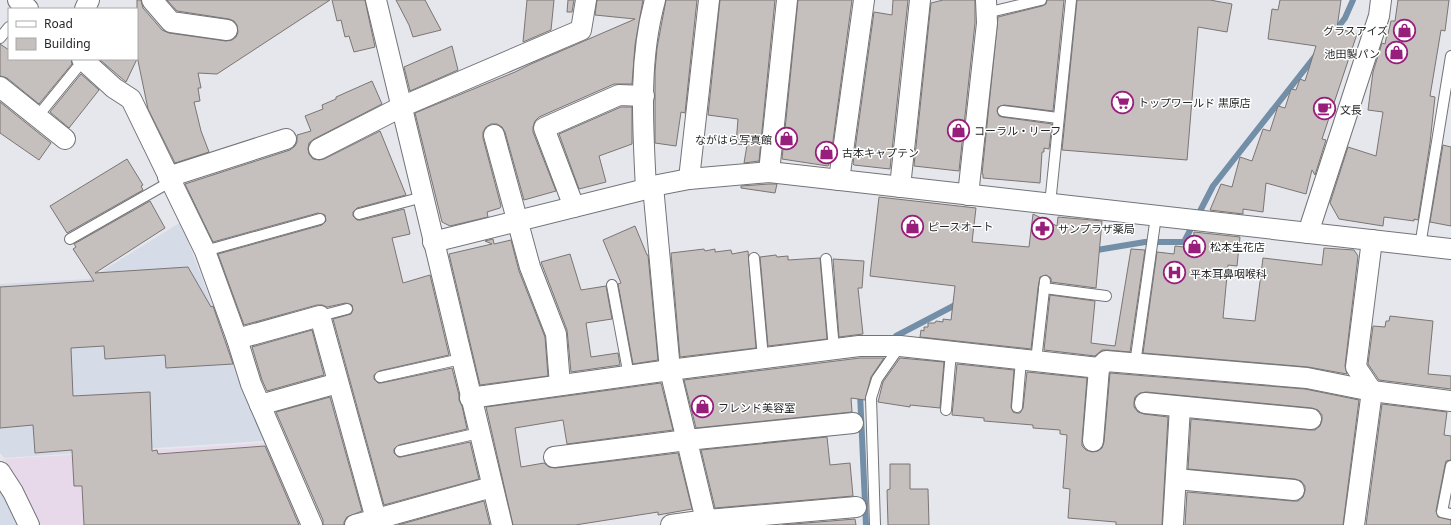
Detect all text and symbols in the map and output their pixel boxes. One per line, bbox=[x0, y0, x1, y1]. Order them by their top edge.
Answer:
legend bbox=[8, 8, 138, 60]
text: Road bbox=[44, 15, 73, 32]
shop icon: グラスアイズ bbox=[1391, 17, 1417, 43]
place label: グラスアイズ bbox=[1323, 23, 1388, 38]
text: Building bbox=[44, 35, 91, 52]
shop icon: 池田製パン bbox=[1383, 40, 1409, 66]
place label: 池田製パン bbox=[1324, 46, 1380, 61]
supermarket icon: トップワールド 黒原店 bbox=[1109, 89, 1135, 115]
place label: トップワールド 黒原店 bbox=[1138, 95, 1251, 110]
cafe icon: 文長 bbox=[1311, 96, 1337, 122]
place label: 文長 bbox=[1340, 102, 1362, 117]
shop icon: コーラル・リーフ bbox=[946, 117, 972, 143]
place label: コーラル・リーフ bbox=[974, 123, 1061, 138]
shop icon: ながはら写真館 bbox=[774, 126, 800, 152]
place label: ながはら写真館 bbox=[695, 132, 772, 147]
shop icon: 古本キャプテン bbox=[814, 139, 840, 165]
place label: 古本キャプテン bbox=[842, 145, 919, 160]
shop icon: ピースオート bbox=[900, 213, 926, 239]
pharmacy icon: サンプラザ薬局 bbox=[1029, 215, 1055, 241]
place label: ピースオート bbox=[928, 219, 993, 234]
place label: サンプラザ薬局 bbox=[1058, 221, 1135, 236]
shop icon: 松本生花店 bbox=[1182, 233, 1208, 259]
place label: 松本生花店 bbox=[1210, 239, 1265, 254]
hospital icon: 平本耳鼻咽喉科 bbox=[1162, 260, 1188, 286]
place label: 平本耳鼻咽喉科 bbox=[1190, 266, 1267, 281]
shop icon: フレンド美容室 bbox=[689, 394, 715, 420]
place label: フレンド美容室 bbox=[718, 400, 795, 415]

